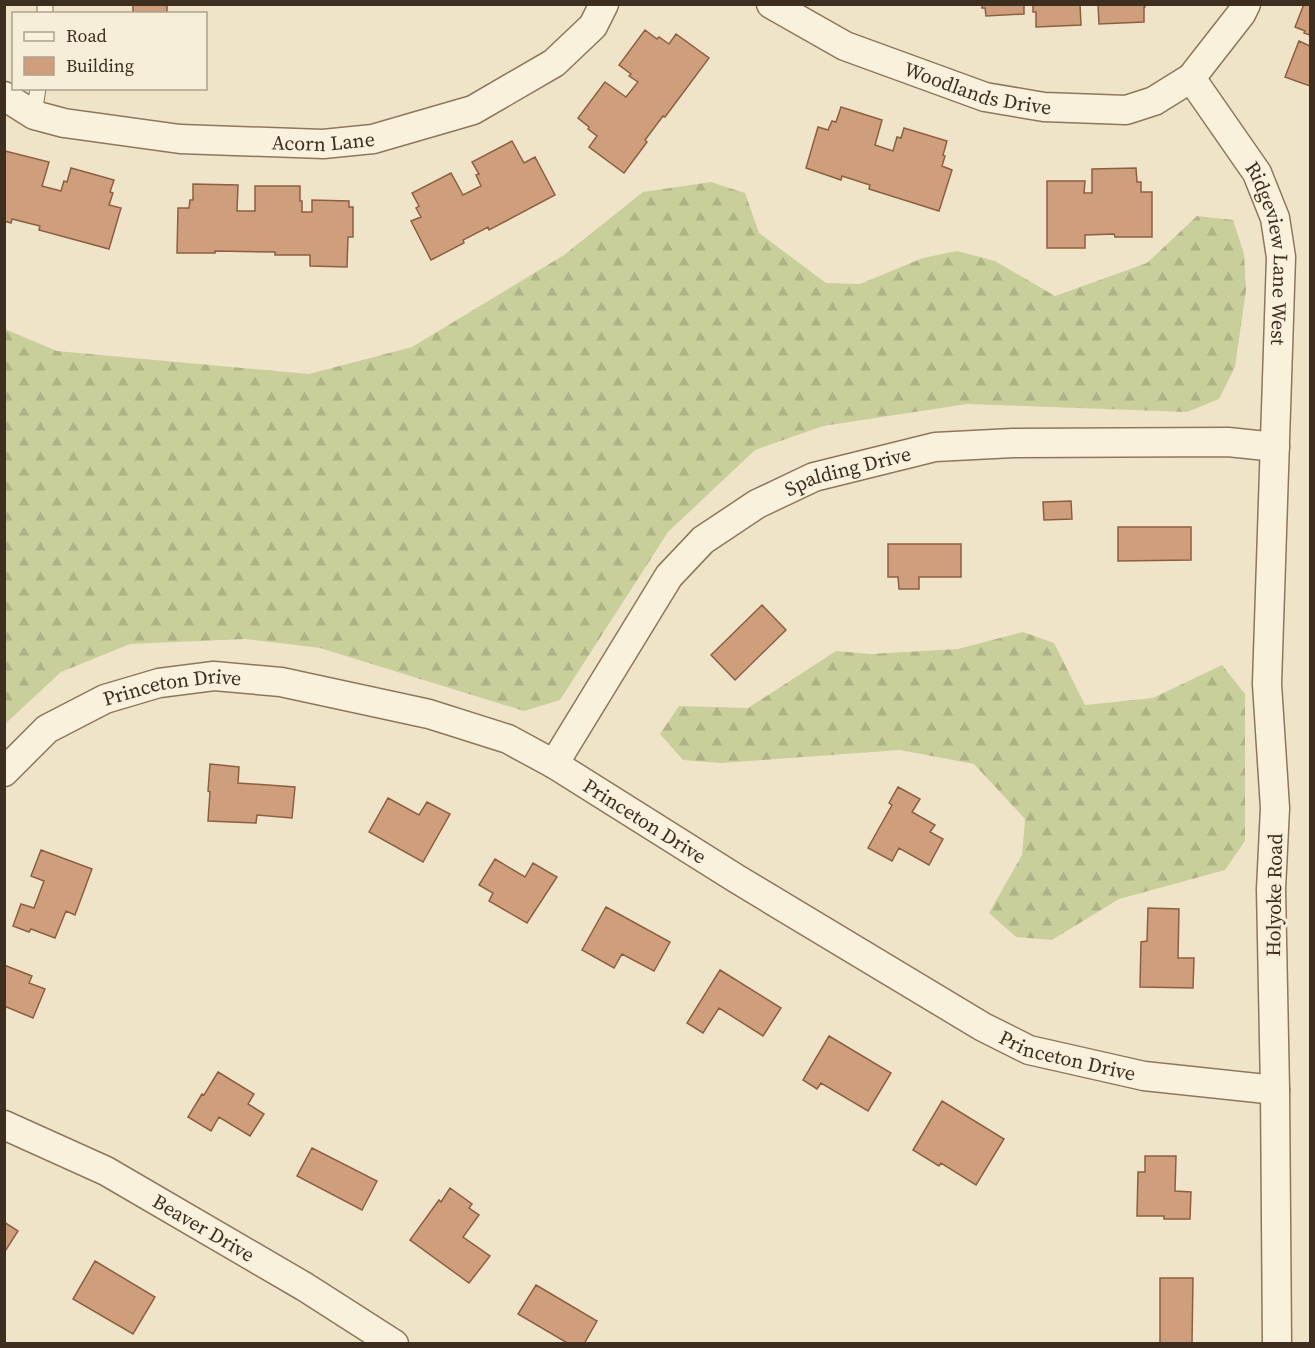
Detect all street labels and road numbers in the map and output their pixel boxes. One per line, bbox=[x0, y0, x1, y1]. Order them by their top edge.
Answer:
street label: Woodlands Drive bbox=[900, 55, 1052, 121]
street label: Acorn Lane bbox=[271, 125, 376, 158]
street label: Ridgeview Lane West bbox=[1239, 155, 1295, 346]
street label: Spalding Drive bbox=[780, 439, 914, 503]
street label: Princeton Drive bbox=[100, 662, 243, 713]
street label: Princeton Drive bbox=[578, 772, 712, 870]
street label: Holyoke Road bbox=[1259, 832, 1289, 957]
street label: Princeton Drive bbox=[994, 1023, 1138, 1088]
street label: Beaver Drive bbox=[148, 1187, 260, 1269]

